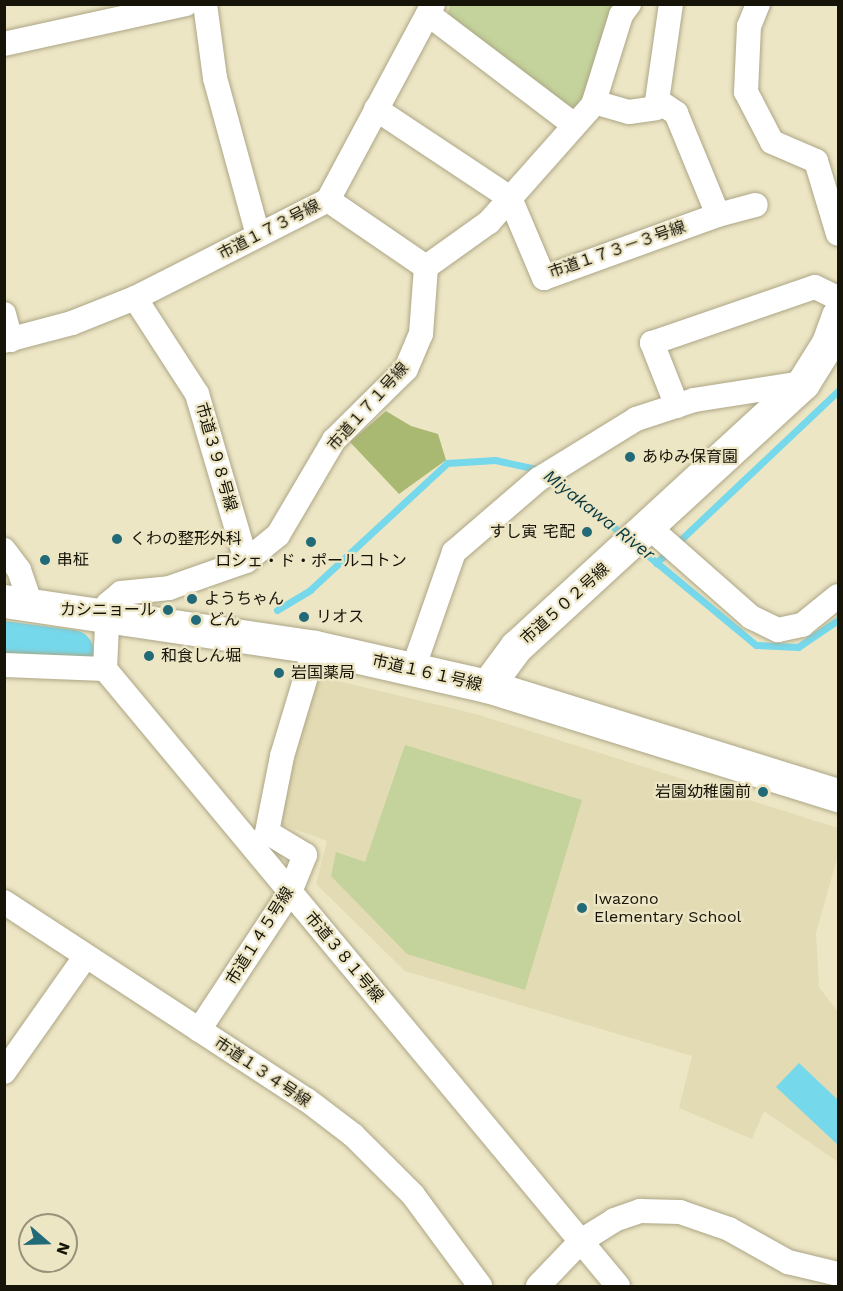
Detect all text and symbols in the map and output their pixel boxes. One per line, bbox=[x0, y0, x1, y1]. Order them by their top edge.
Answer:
street label: 市道１７３号線 bbox=[215, 196, 323, 264]
street label: 市道１７３－３号線 bbox=[546, 217, 688, 283]
street label: 市道１７１号線 bbox=[323, 359, 413, 455]
street label: 市道３９８号線 bbox=[191, 401, 241, 513]
place label: あゆみ保育園 bbox=[642, 447, 738, 467]
marker: あゆみ保育園 bbox=[623, 450, 637, 464]
water label: Miyakawa River bbox=[539, 465, 659, 565]
place label: すし寅 宅配 bbox=[490, 522, 575, 542]
marker: すし寅 宅配 bbox=[580, 525, 594, 539]
place label: くわの整形外科 bbox=[130, 529, 242, 549]
marker: くわの整形外科 bbox=[108, 530, 126, 548]
marker: ロシェ・ド・ポールコトン bbox=[304, 535, 318, 549]
place label: 串柾 bbox=[57, 550, 89, 570]
place label: ロシェ・ド・ポールコトン bbox=[215, 551, 407, 571]
marker: 串柾 bbox=[38, 553, 52, 567]
street label: 市道５０２号線 bbox=[517, 559, 613, 649]
place label: ようちゃん bbox=[204, 589, 284, 609]
marker: ようちゃん bbox=[185, 592, 199, 606]
place label: カシニョール bbox=[60, 600, 156, 620]
marker: カシニョール bbox=[161, 603, 175, 617]
place label: リオス bbox=[316, 607, 364, 627]
place label: どん bbox=[208, 610, 240, 630]
marker: リオス bbox=[297, 610, 311, 624]
marker: どん bbox=[189, 613, 203, 627]
place label: 和食しん堀 bbox=[161, 646, 241, 666]
marker: 和食しん堀 bbox=[142, 649, 156, 663]
street label: 市道１６１号線 bbox=[370, 651, 484, 695]
place label: 岩国薬局 bbox=[291, 663, 355, 683]
marker: 岩国薬局 bbox=[272, 666, 286, 680]
place label: 岩園幼稚園前 bbox=[655, 782, 751, 802]
marker: 岩園幼稚園前 bbox=[756, 785, 770, 799]
street label: 市道１４５号線 bbox=[222, 883, 298, 989]
place label: Iwazono Elementary School bbox=[594, 889, 742, 927]
marker: Iwazono Elementary School bbox=[575, 901, 589, 915]
street label: 市道３８１号線 bbox=[301, 908, 387, 1006]
street label: 市道１３４号線 bbox=[210, 1033, 314, 1111]
north arrow bbox=[18, 1213, 78, 1273]
text: N bbox=[53, 1240, 74, 1257]

